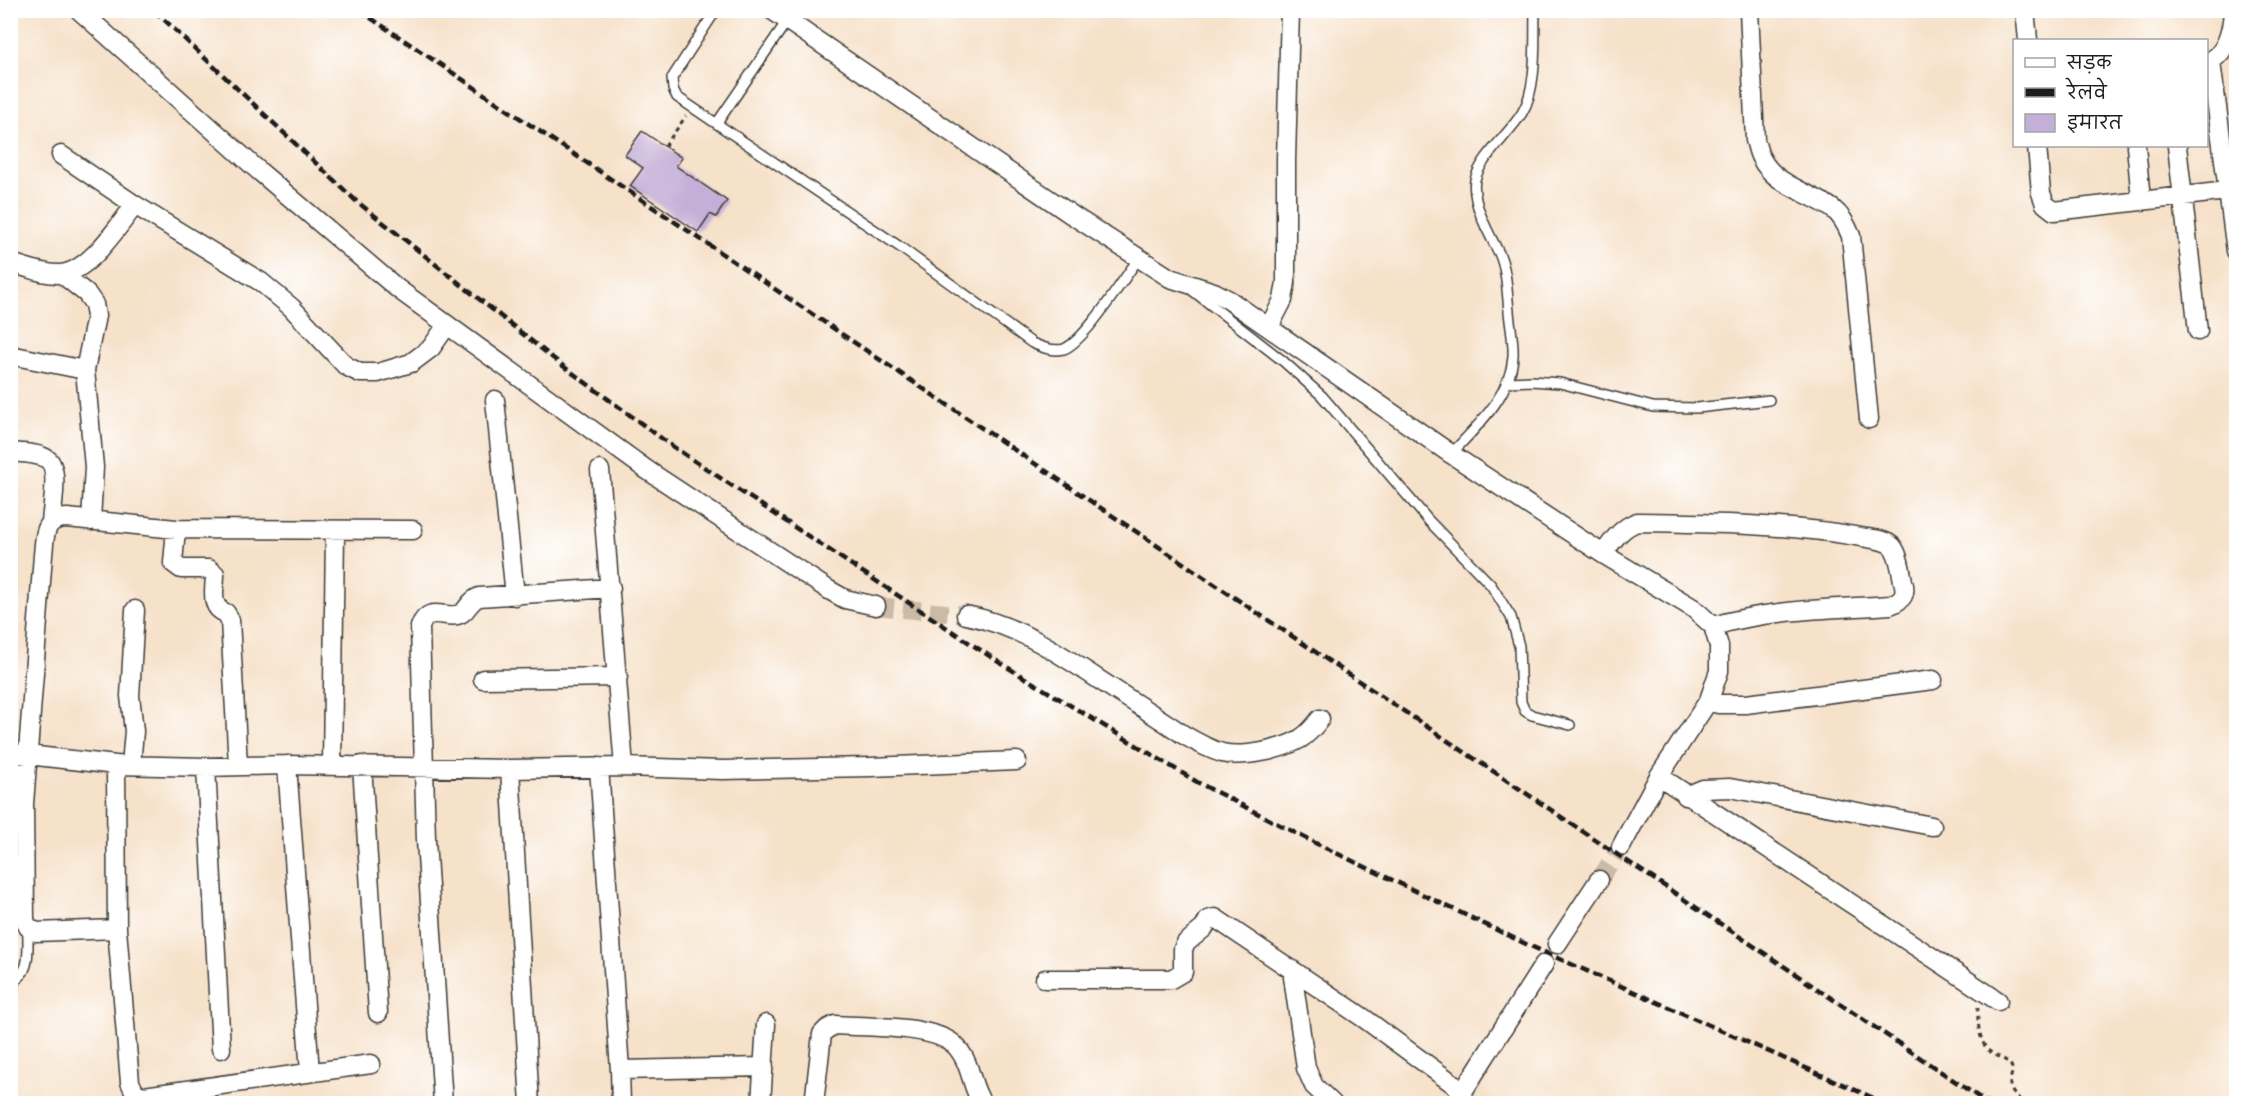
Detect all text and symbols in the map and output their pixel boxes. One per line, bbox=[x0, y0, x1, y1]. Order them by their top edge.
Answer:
legend bbox=[2013, 39, 2208, 147]
text: सड़क bbox=[2066, 55, 2112, 76]
text: रेलवे bbox=[2065, 77, 2108, 106]
text: इमारत bbox=[2067, 114, 2123, 136]

